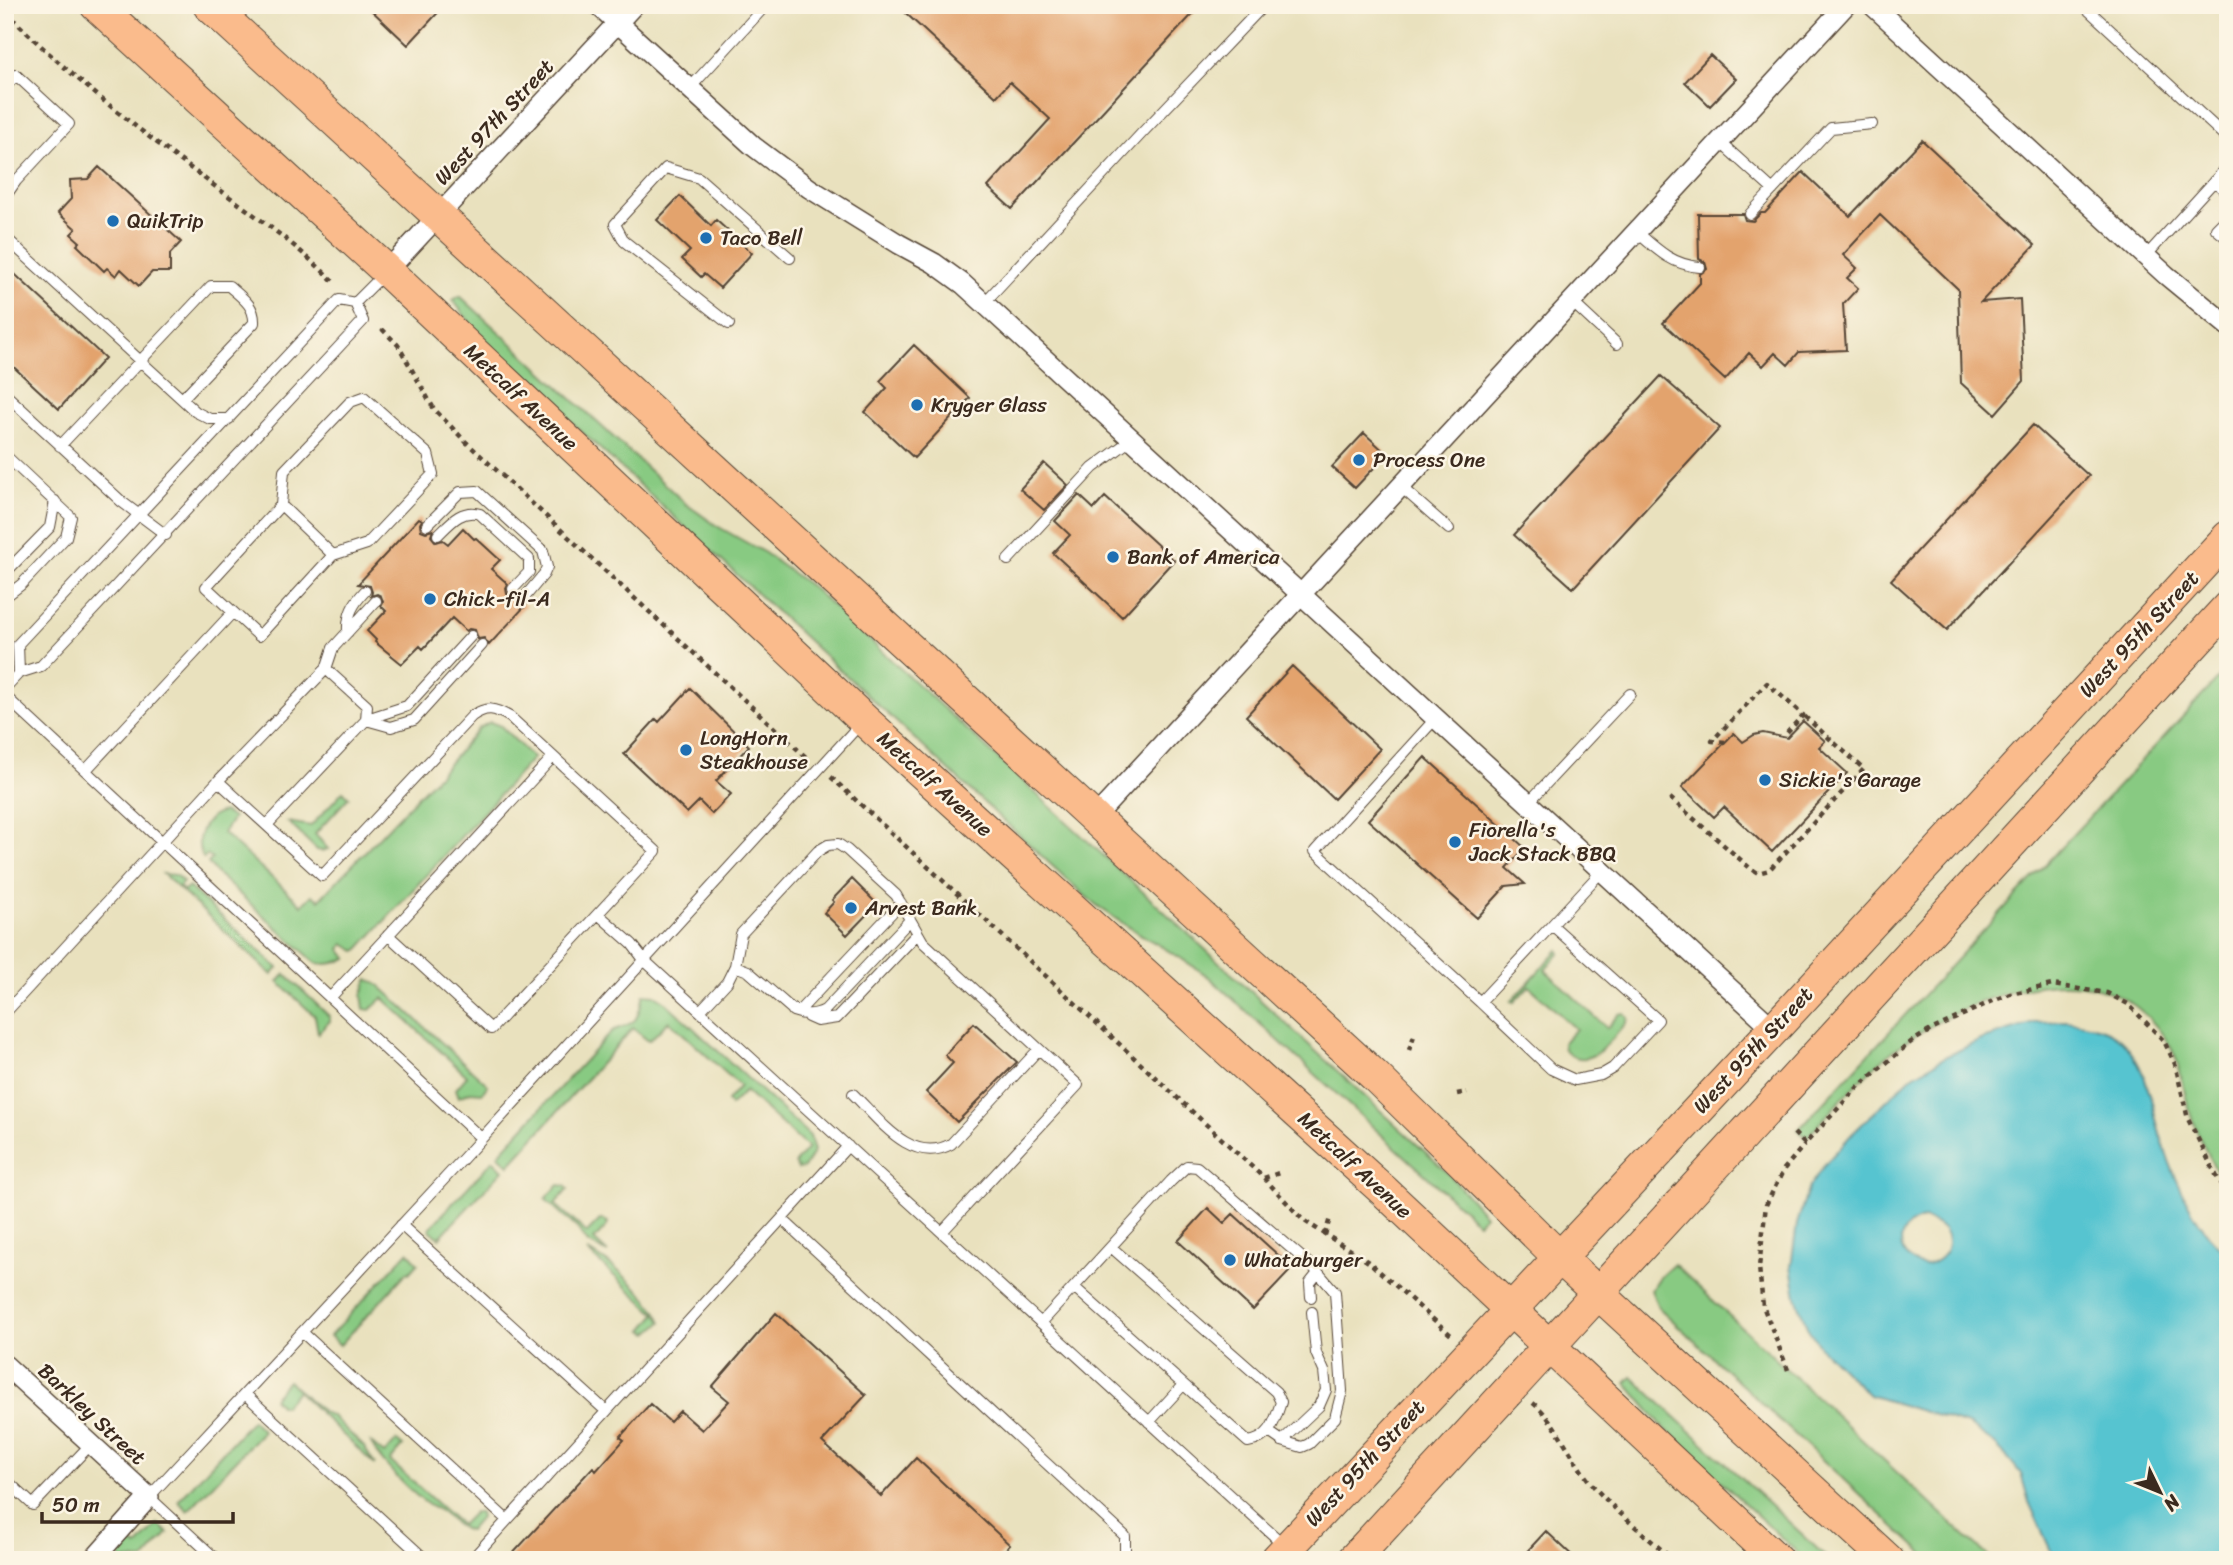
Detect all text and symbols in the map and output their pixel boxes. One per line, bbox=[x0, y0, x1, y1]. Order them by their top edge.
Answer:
street label: West 97th Street bbox=[425, 49, 563, 195]
place label: QuikTrip bbox=[127, 202, 204, 240]
marker: QuikTrip bbox=[105, 213, 121, 229]
place label: Taco Bell bbox=[720, 219, 804, 257]
marker: Taco Bell bbox=[698, 230, 714, 246]
street label: Metcalf Avenue bbox=[455, 333, 587, 461]
place label: Kryger Glass bbox=[931, 386, 1047, 424]
marker: Kryger Glass bbox=[909, 397, 925, 413]
place label: Process One bbox=[1373, 441, 1485, 479]
marker: Process One bbox=[1351, 452, 1367, 468]
place label: Bank of America bbox=[1127, 538, 1280, 576]
marker: Bank of America bbox=[1105, 549, 1121, 565]
street label: West 95th Street bbox=[2069, 561, 2209, 707]
place label: Chick-fil-A bbox=[444, 580, 550, 618]
marker: Chick-fil-A bbox=[422, 591, 438, 607]
place label: LongHorn Steakhouse bbox=[700, 719, 808, 781]
street label: Metcalf Avenue bbox=[868, 721, 1002, 847]
marker: LongHorn Steakhouse bbox=[678, 742, 694, 758]
place label: Sickie's Garage bbox=[1779, 761, 1921, 799]
marker: Sickie's Garage bbox=[1757, 772, 1773, 788]
place label: Fiorella's Jack Stack BBQ bbox=[1468, 811, 1616, 873]
marker: Fiorella's Jack Stack BBQ bbox=[1447, 834, 1463, 850]
place label: Arvest Bank bbox=[864, 889, 977, 927]
marker: Arvest Bank bbox=[843, 900, 859, 916]
street label: West 95th Street bbox=[1683, 977, 1823, 1123]
street label: Metcalf Avenue bbox=[1289, 1101, 1421, 1229]
place label: Whataburger bbox=[1244, 1241, 1364, 1279]
marker: Whataburger bbox=[1222, 1252, 1238, 1268]
street label: Barkley Street bbox=[29, 1353, 155, 1475]
street label: West 95th Street bbox=[1295, 1390, 1435, 1536]
north arrow bbox=[2124, 1456, 2194, 1526]
scale bar bbox=[42, 1481, 233, 1525]
text: 50 m bbox=[52, 1486, 100, 1524]
text: N bbox=[2155, 1486, 2189, 1520]

